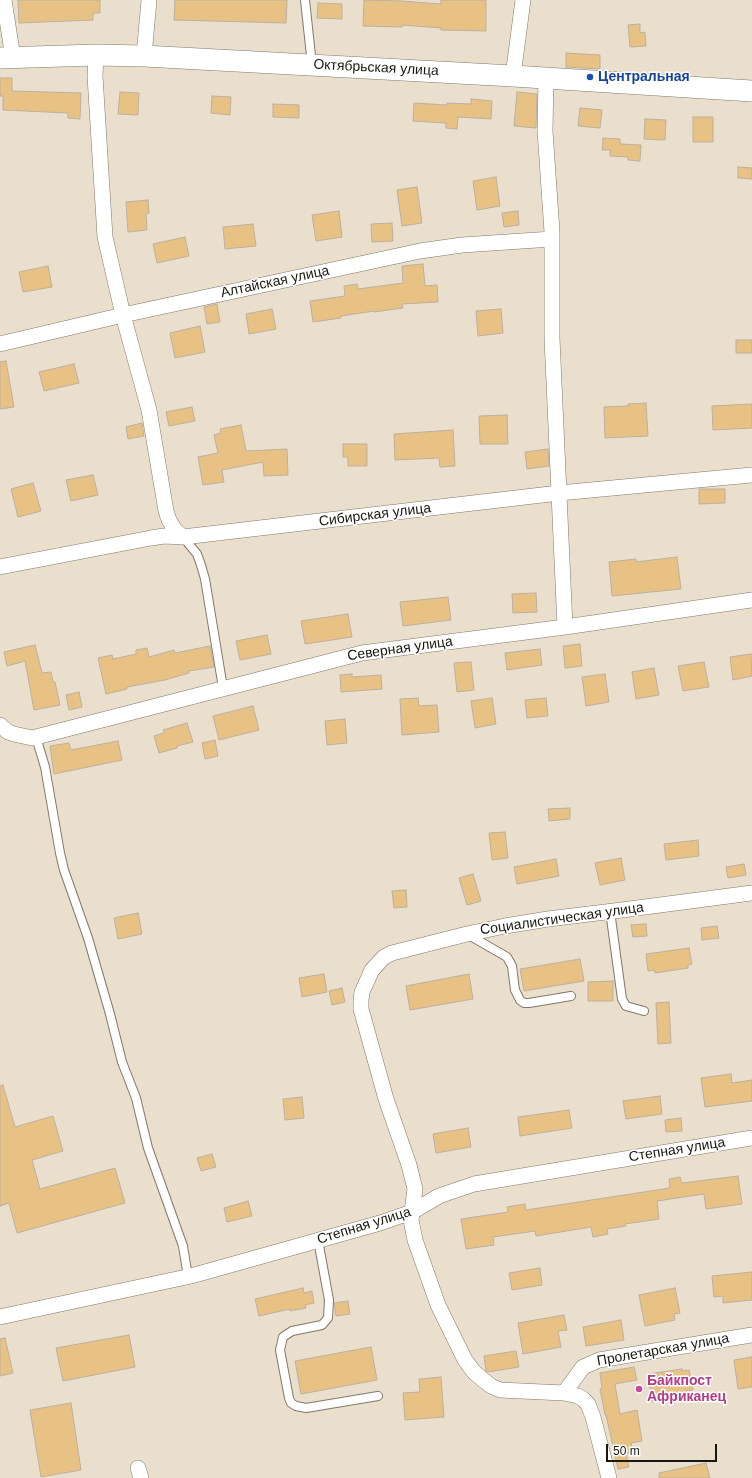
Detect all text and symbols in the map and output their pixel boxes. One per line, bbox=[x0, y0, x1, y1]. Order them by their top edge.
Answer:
street label: Октябрьская улица bbox=[313, 56, 439, 80]
place label: Центральная bbox=[598, 69, 690, 85]
marker: Центральная bbox=[585, 72, 595, 82]
street label: Алтайская улица bbox=[219, 262, 331, 302]
street label: Сибирская улица bbox=[318, 500, 432, 530]
street label: Северная улица bbox=[346, 633, 454, 665]
street label: Социалистическая улица bbox=[479, 899, 645, 939]
street label: Степная улица bbox=[628, 1134, 726, 1166]
street label: Степная улица bbox=[315, 1204, 413, 1248]
street label: Пролетарская улица bbox=[596, 1330, 730, 1370]
place label: Байкпост Африканец bbox=[647, 1373, 726, 1406]
marker: Байкпост Африканец bbox=[634, 1384, 644, 1394]
scale bar bbox=[608, 1436, 719, 1462]
text: 50 m bbox=[613, 1444, 640, 1458]

